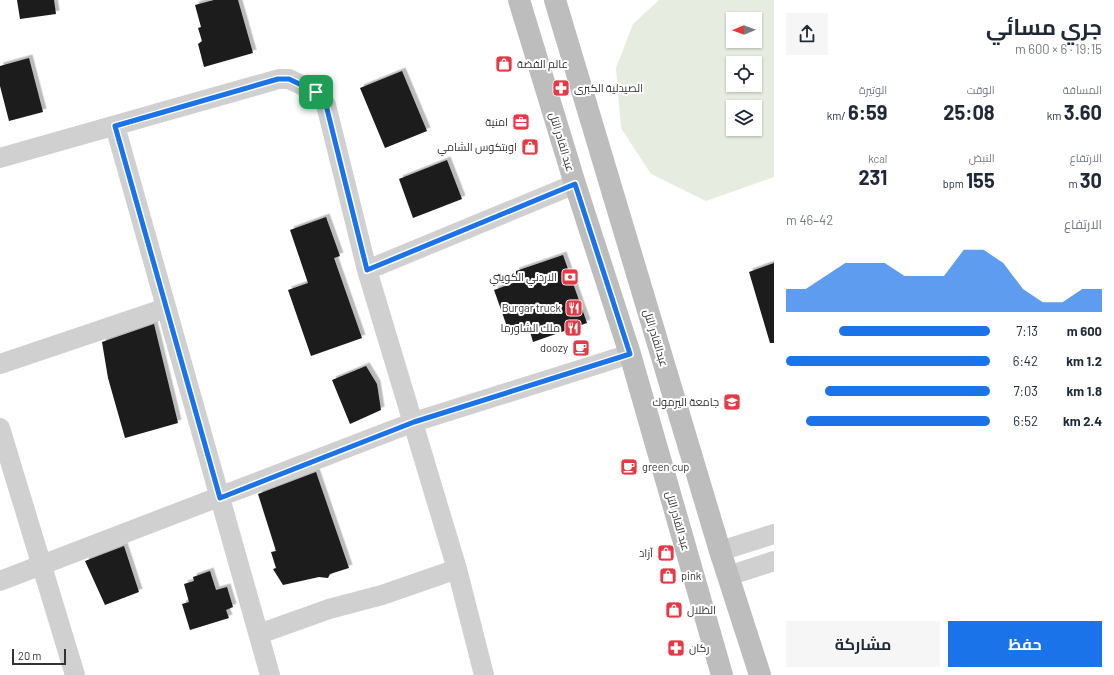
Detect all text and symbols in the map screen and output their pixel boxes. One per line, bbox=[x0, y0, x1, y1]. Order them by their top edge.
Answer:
north arrow bbox=[726, 12, 762, 48]
map controls bbox=[726, 12, 762, 136]
button: share bbox=[786, 13, 828, 55]
text: جري مسائي bbox=[986, 13, 1102, 39]
text: 19:15 · 6 × 600 m bbox=[1015, 41, 1102, 57]
shop icon: عالم الفضة bbox=[494, 54, 514, 74]
button: locate bbox=[726, 56, 762, 92]
place label: عالم الفضة bbox=[517, 57, 568, 72]
pin bbox=[299, 75, 333, 109]
pharmacy icon: الصيدلية الكبرى bbox=[551, 78, 571, 98]
icon: arrive bbox=[305, 81, 327, 103]
place label: الصيدلية الكبرى bbox=[574, 81, 643, 95]
text: الوتيرة bbox=[859, 83, 887, 96]
text: الوقت bbox=[967, 83, 995, 96]
text: المسافة bbox=[1063, 83, 1102, 96]
button: layers bbox=[726, 100, 762, 136]
text: 6:59 bbox=[848, 100, 887, 124]
text: 25:08 bbox=[943, 100, 995, 124]
text: 3.60 bbox=[1064, 100, 1102, 124]
text: /km bbox=[827, 109, 848, 122]
text: km bbox=[1047, 109, 1064, 122]
street label: عبد القادر التل bbox=[546, 111, 578, 173]
office icon: امنية bbox=[511, 112, 531, 132]
place label: امنية bbox=[485, 115, 508, 128]
shop icon: اوبتكوس الشامي bbox=[520, 137, 540, 157]
place label: اوبتكوس الشامي bbox=[437, 140, 517, 156]
text: النبض bbox=[969, 151, 995, 164]
text: الارتفاع bbox=[1070, 151, 1102, 164]
text: kcal bbox=[868, 152, 887, 165]
text: 231 bbox=[859, 165, 887, 189]
text: 155 bbox=[966, 168, 995, 192]
text: 30 bbox=[1080, 168, 1102, 192]
text: bpm bbox=[943, 177, 966, 190]
text: m bbox=[1068, 177, 1080, 190]
text: 42–46 m bbox=[786, 212, 833, 228]
text: الارتفاع bbox=[1064, 216, 1102, 232]
bank icon: الاردني الكويتي bbox=[560, 267, 580, 287]
place label: الاردني الكويتي bbox=[489, 270, 557, 286]
restaurant icon: Burgar truck bbox=[564, 298, 584, 318]
place label: Burgar truck bbox=[502, 301, 561, 314]
street label: عبدالقادر التل bbox=[641, 308, 671, 368]
restaurant icon: ملك الشاورما bbox=[563, 318, 583, 338]
place label: ملك الشاورما bbox=[500, 321, 560, 335]
text: 7:13 bbox=[1016, 323, 1038, 339]
text: 600 m bbox=[1067, 323, 1102, 339]
cafe icon: doozy bbox=[571, 338, 591, 358]
place label: doozy bbox=[540, 341, 568, 354]
text: 6:42 bbox=[1013, 353, 1038, 369]
text: 1.2 km bbox=[1066, 353, 1102, 369]
text: 7:03 bbox=[1013, 383, 1038, 399]
text: 1.8 km bbox=[1066, 383, 1102, 399]
school or university icon: جامعة اليرموك bbox=[722, 392, 742, 412]
place label: جامعة اليرموك bbox=[652, 395, 719, 409]
text: 6:52 bbox=[1013, 413, 1038, 429]
text: 2.4 km bbox=[1063, 413, 1102, 429]
cafe icon: green cup bbox=[619, 457, 639, 477]
place label: green cup bbox=[642, 460, 689, 473]
street label: عبد القادر التل bbox=[663, 490, 693, 552]
shop icon: آزاد bbox=[656, 543, 676, 563]
place label: آزاد bbox=[639, 546, 653, 560]
shop icon: pink bbox=[658, 566, 678, 586]
place label: pink bbox=[681, 569, 702, 582]
shop icon: الظلال bbox=[664, 600, 684, 620]
place label: الظلال bbox=[687, 603, 716, 617]
button: مشاركة bbox=[786, 621, 940, 667]
button: حفظ bbox=[948, 621, 1102, 667]
pharmacy icon: ركان bbox=[666, 638, 686, 658]
place label: ركان bbox=[689, 641, 709, 655]
scale bar bbox=[12, 647, 66, 666]
text: 20 m bbox=[18, 649, 41, 662]

